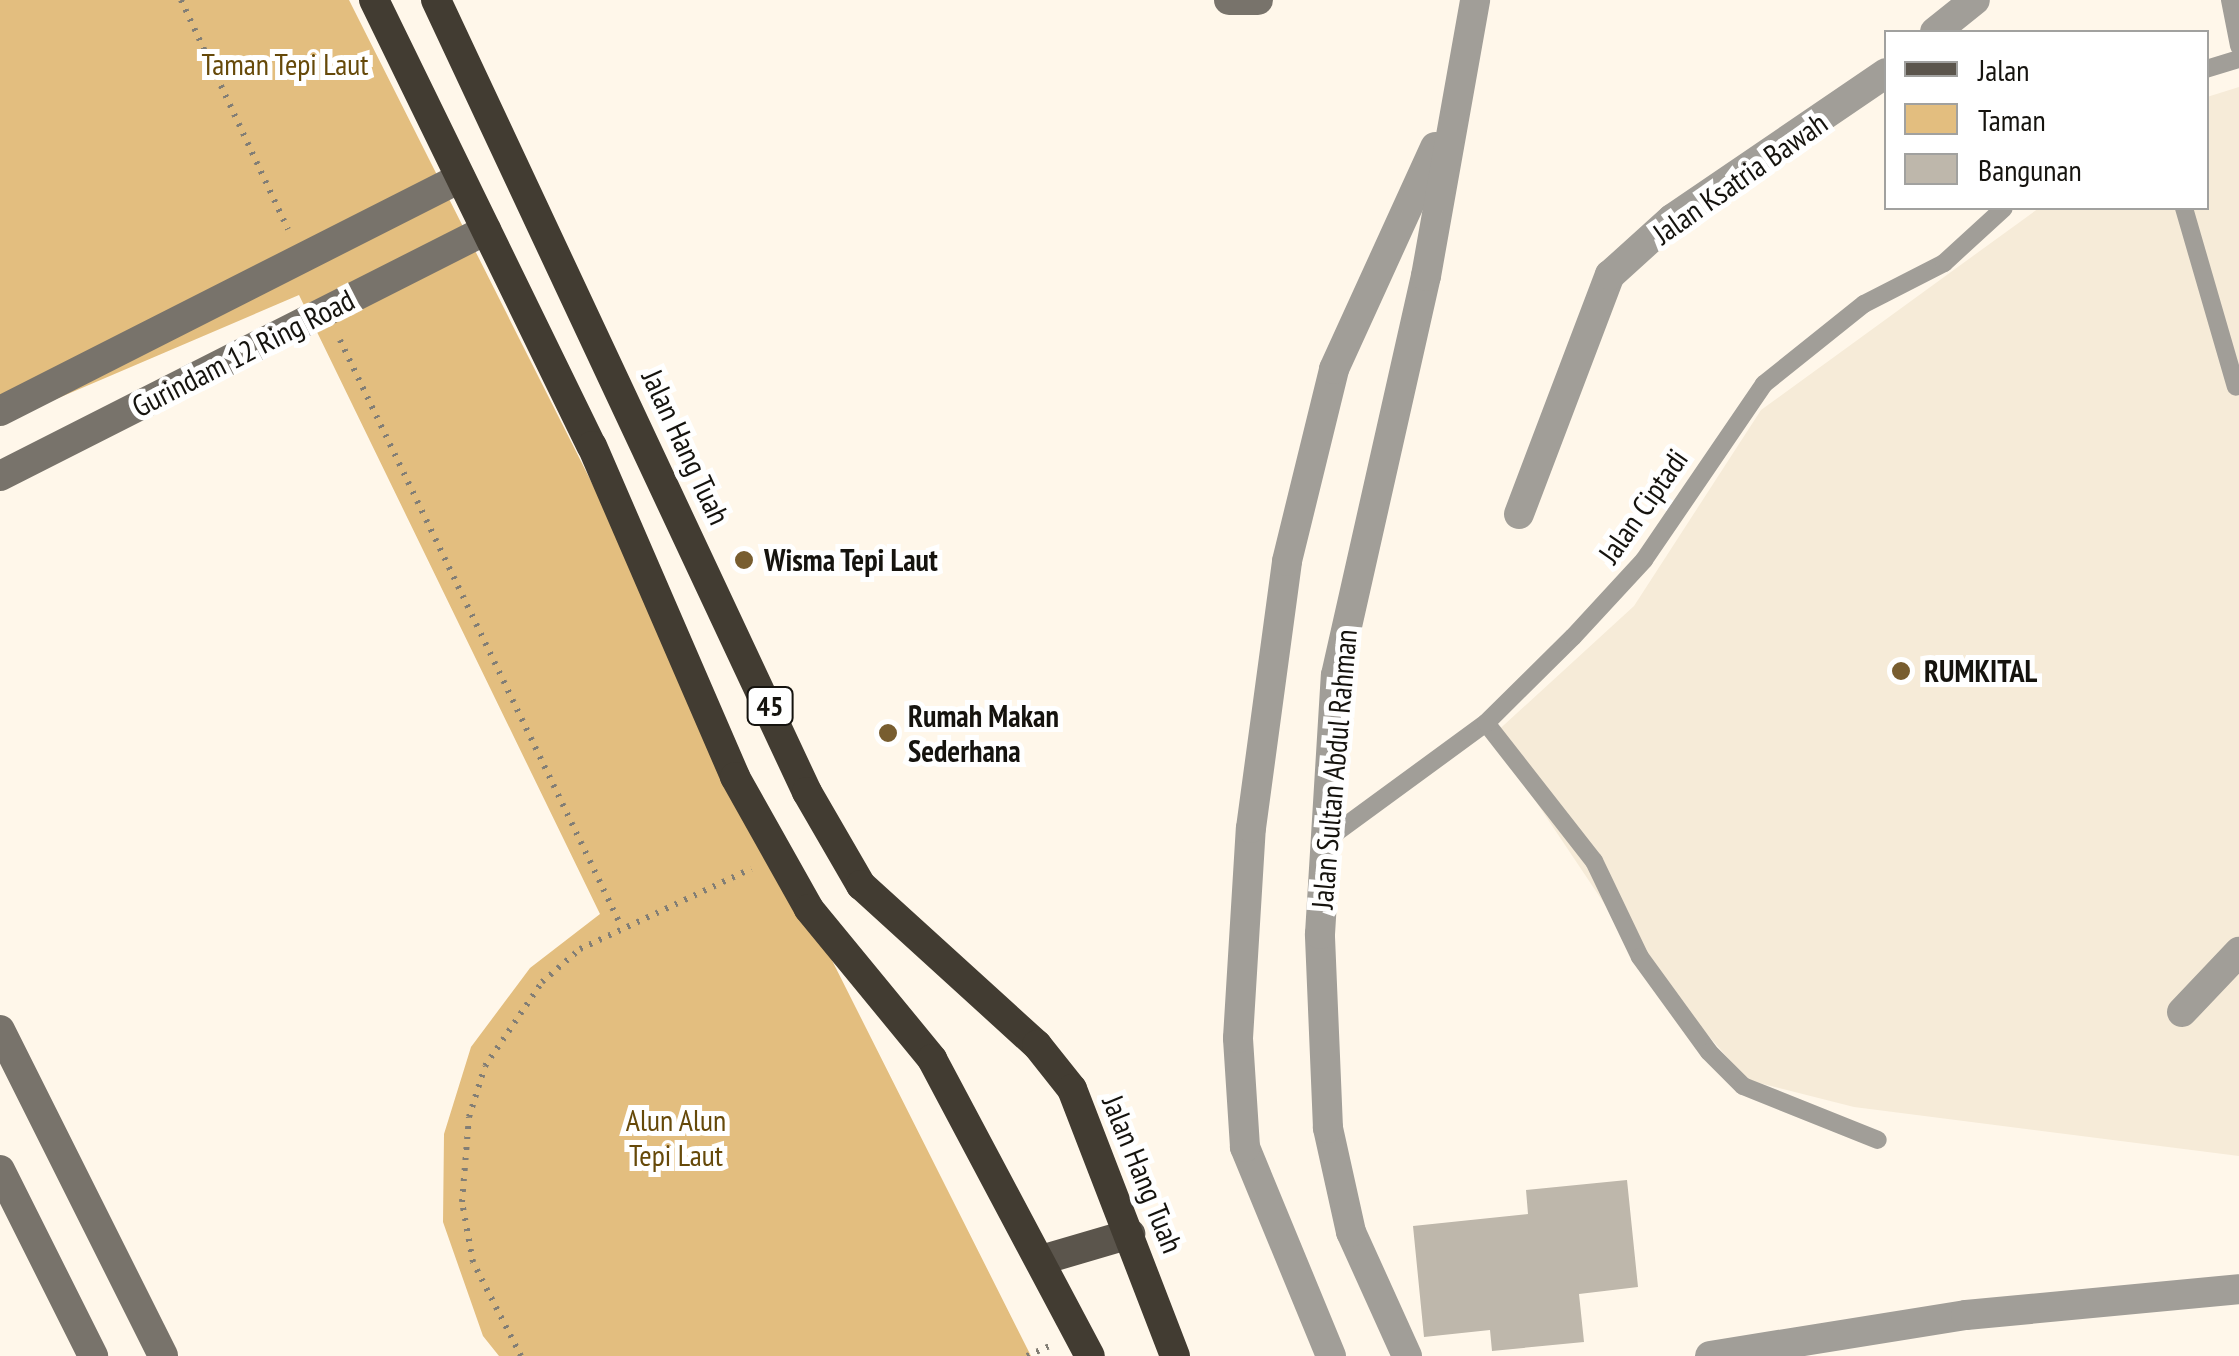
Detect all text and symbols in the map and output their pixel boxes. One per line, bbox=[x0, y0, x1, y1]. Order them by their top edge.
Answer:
legend bbox=[1884, 30, 2209, 210]
park label: Taman Tepi Laut bbox=[201, 46, 369, 82]
text: Jalan bbox=[1978, 50, 2029, 89]
text: Taman bbox=[1978, 100, 2046, 139]
street label: Jalan Ksatria Bawah bbox=[1646, 105, 1834, 251]
text: Bangunan bbox=[1978, 150, 2082, 189]
street label: Gurindam 12 Ring Road bbox=[126, 281, 360, 425]
street label: Jalan Hang Tuah bbox=[634, 364, 738, 530]
street label: Jalan Ciptadi bbox=[1591, 442, 1695, 570]
place label: Wisma Tepi Laut bbox=[764, 542, 939, 578]
marker: Wisma Tepi Laut bbox=[733, 549, 755, 571]
street label: Jalan Sultan Abdul Rahman bbox=[1304, 627, 1364, 911]
place label: RUMKITAL bbox=[1924, 653, 2037, 689]
marker: RUMKITAL bbox=[1888, 658, 1914, 684]
road number: 45 bbox=[745, 683, 795, 729]
place label: Rumah Makan Sederhana bbox=[908, 698, 1059, 768]
marker: Rumah Makan Sederhana bbox=[877, 722, 899, 744]
street label: Jalan Hang Tuah bbox=[1095, 1090, 1191, 1258]
park label: Alun Alun Tepi Laut bbox=[625, 1102, 727, 1172]

